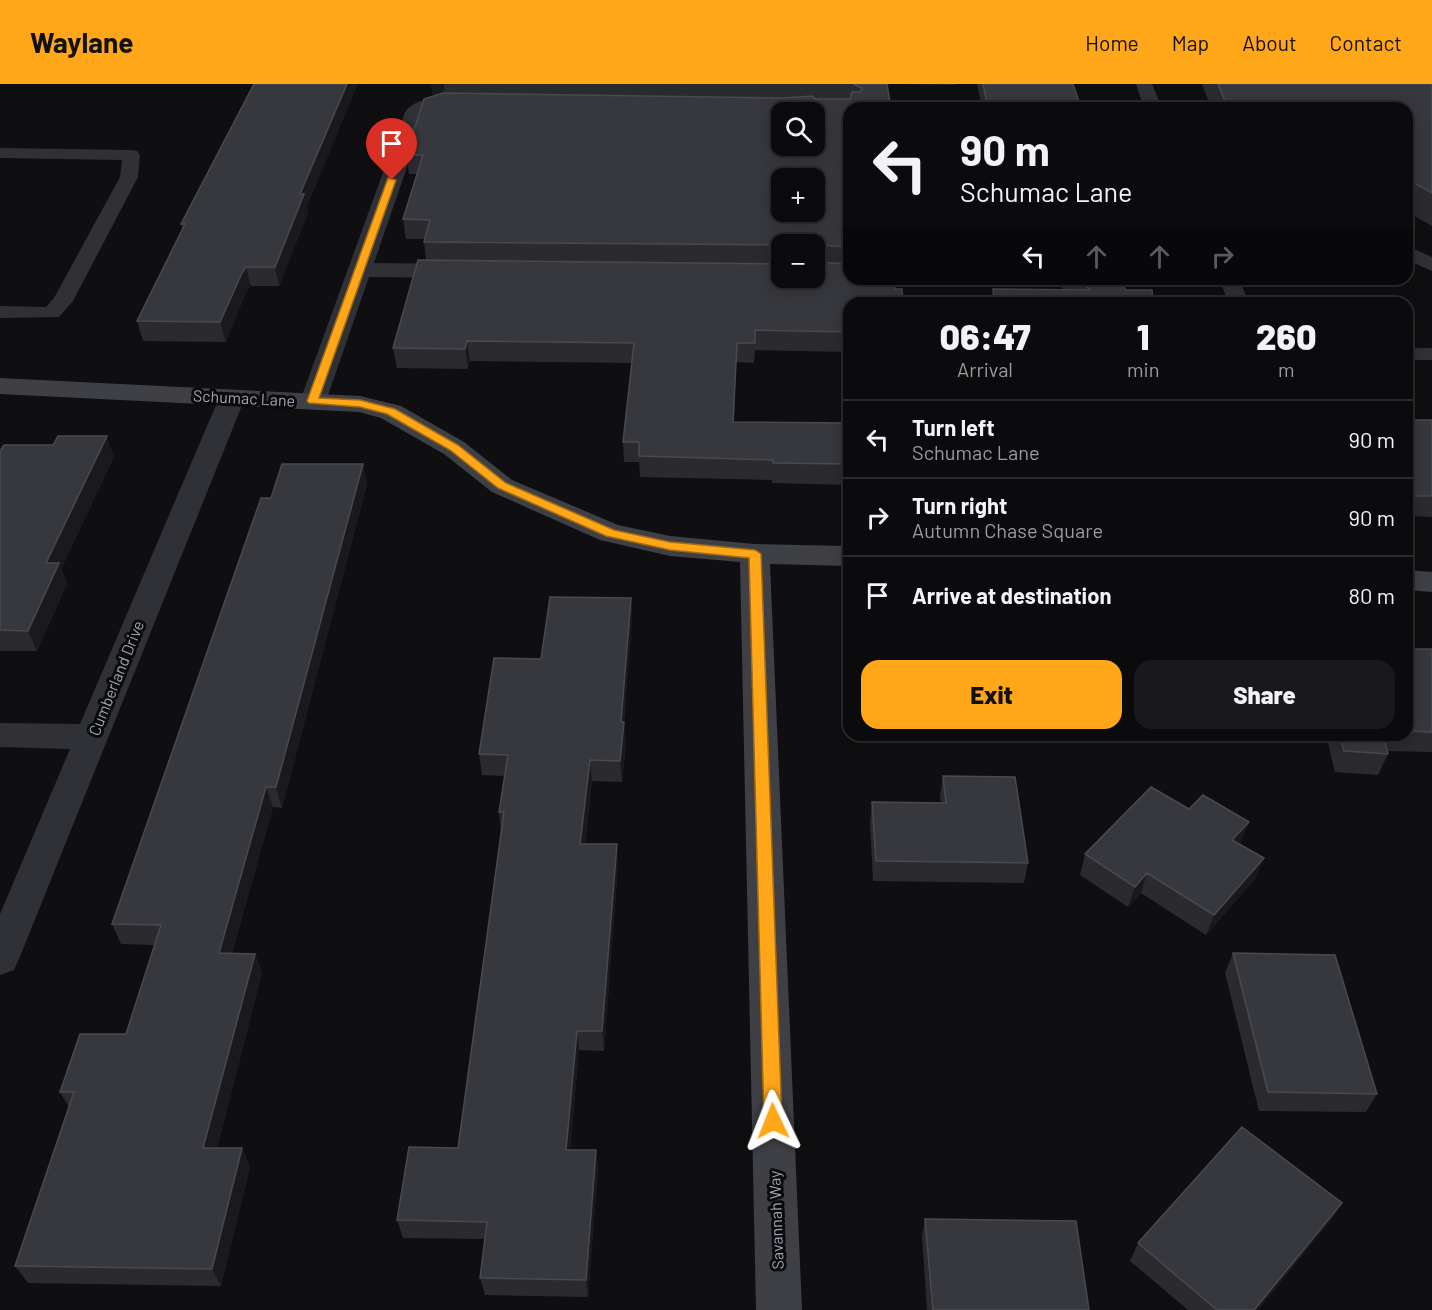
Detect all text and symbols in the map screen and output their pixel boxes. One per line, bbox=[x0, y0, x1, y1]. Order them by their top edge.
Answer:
text: Waylane bbox=[30, 25, 134, 59]
text: Home bbox=[1085, 30, 1139, 55]
text: Map bbox=[1172, 30, 1209, 55]
text: About bbox=[1242, 30, 1297, 55]
text: Contact bbox=[1330, 30, 1402, 55]
map controls bbox=[771, 102, 825, 288]
button: search bbox=[771, 102, 825, 156]
pin bbox=[366, 118, 417, 180]
text: 90 m bbox=[960, 124, 1050, 174]
icon: left bbox=[861, 126, 939, 204]
icon: arrive bbox=[375, 127, 408, 160]
button: + bbox=[771, 168, 825, 222]
text: Schumac Lane bbox=[960, 175, 1132, 207]
button: − bbox=[771, 234, 825, 288]
icon: left bbox=[1017, 240, 1050, 273]
icon: ahead bbox=[1080, 240, 1113, 273]
icon: ahead bbox=[1143, 240, 1176, 273]
icon: right bbox=[1206, 240, 1239, 273]
text: 06:47 bbox=[939, 314, 1031, 357]
text: 1 bbox=[1137, 314, 1150, 357]
text: 260 bbox=[1256, 314, 1317, 357]
text: Arrival bbox=[957, 357, 1013, 381]
text: min bbox=[1127, 357, 1159, 381]
text: m bbox=[1278, 357, 1294, 381]
street label: Schumac Lane bbox=[193, 385, 296, 410]
text: Turn left bbox=[912, 414, 995, 440]
icon: left bbox=[861, 423, 894, 456]
text: 90 m bbox=[1349, 426, 1395, 452]
text: Schumac Lane bbox=[912, 440, 1040, 464]
text: Turn right bbox=[912, 492, 1007, 518]
icon: right bbox=[861, 501, 894, 534]
text: 90 m bbox=[1349, 504, 1395, 530]
text: Autumn Chase Square bbox=[912, 518, 1103, 542]
icon: arrive bbox=[861, 579, 894, 612]
text: Arrive at destination bbox=[912, 582, 1111, 608]
text: 80 m bbox=[1349, 582, 1395, 608]
street label: Cumberland Drive bbox=[84, 617, 147, 738]
button: Exit bbox=[861, 660, 1122, 729]
button: Share bbox=[1134, 660, 1395, 729]
position arrow bbox=[741, 1089, 805, 1153]
street label: Savannah Way bbox=[764, 1170, 787, 1270]

